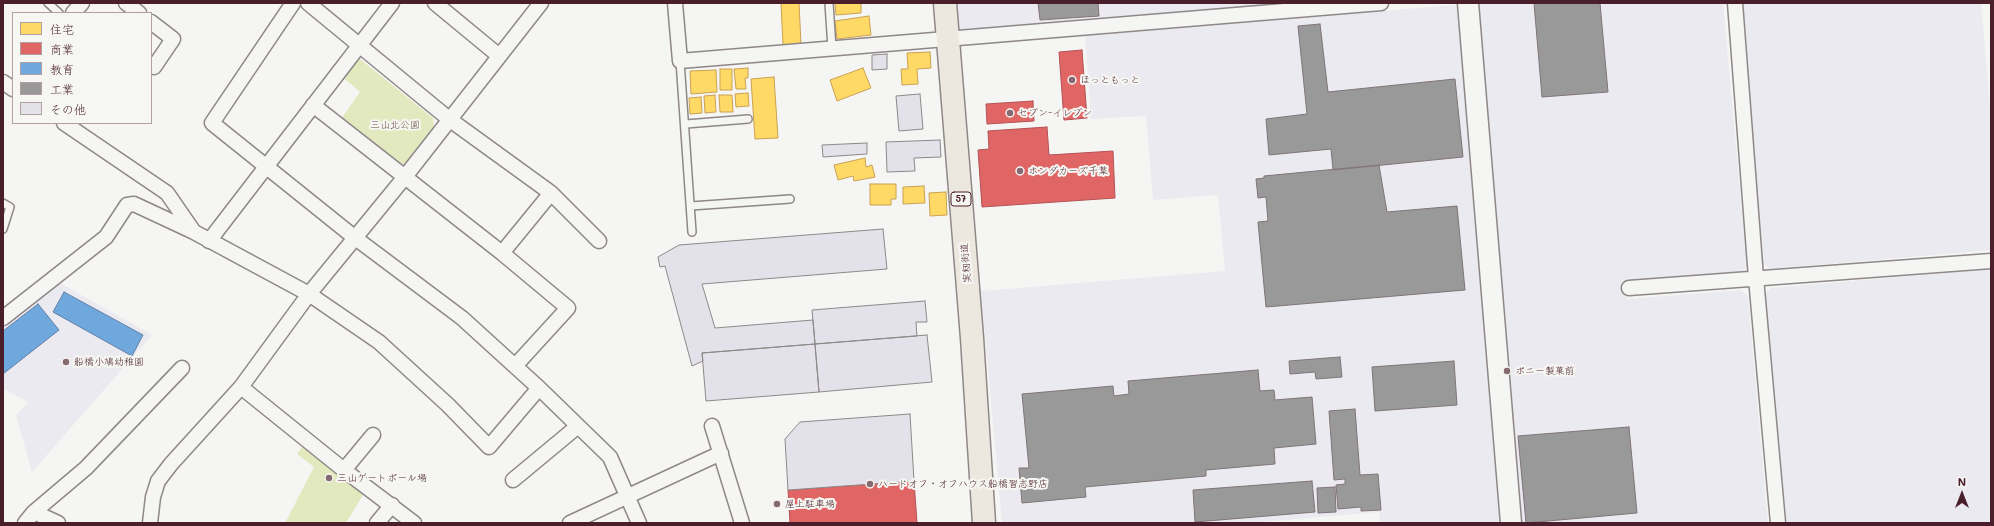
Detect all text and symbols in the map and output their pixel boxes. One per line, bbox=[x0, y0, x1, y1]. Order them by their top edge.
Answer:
legend bbox=[12, 12, 152, 124]
text: 住宅 bbox=[50, 21, 74, 37]
text: 商業 bbox=[50, 41, 74, 57]
text: 教育 bbox=[50, 61, 74, 77]
place label: ほっともっと bbox=[1080, 74, 1140, 86]
marker: ほっともっと bbox=[1067, 75, 1077, 85]
text: 工業 bbox=[50, 81, 74, 97]
text: その他 bbox=[50, 101, 86, 117]
place label: セブン-イレブン bbox=[1018, 107, 1092, 119]
marker: セブン-イレブン bbox=[1005, 108, 1015, 118]
park label: 三山北公園 bbox=[370, 119, 420, 131]
place label: ホンダカーズ千葉 bbox=[1028, 165, 1108, 177]
marker: ホンダカーズ千葉 bbox=[1015, 166, 1025, 176]
road number: 57 bbox=[951, 192, 971, 206]
street label: 実籾街道 bbox=[958, 243, 974, 283]
place label: 船橋小鳩幼稚園 bbox=[74, 356, 144, 368]
marker: 船橋小鳩幼稚園 bbox=[61, 357, 71, 367]
place label: ポニー製菓前 bbox=[1515, 365, 1575, 377]
marker: ポニー製菓前 bbox=[1502, 366, 1512, 376]
place label: 三山ゲートボール場 bbox=[337, 472, 427, 484]
marker: 三山ゲートボール場 bbox=[324, 473, 334, 483]
north arrow bbox=[1942, 474, 1982, 514]
text: N bbox=[1958, 474, 1966, 489]
place label: ハードオフ・オフハウス船橋習志野店 bbox=[878, 478, 1048, 490]
marker: ハードオフ・オフハウス船橋習志野店 bbox=[865, 479, 875, 489]
place label: 屋上駐車場 bbox=[785, 498, 835, 510]
marker: 屋上駐車場 bbox=[772, 499, 782, 509]

